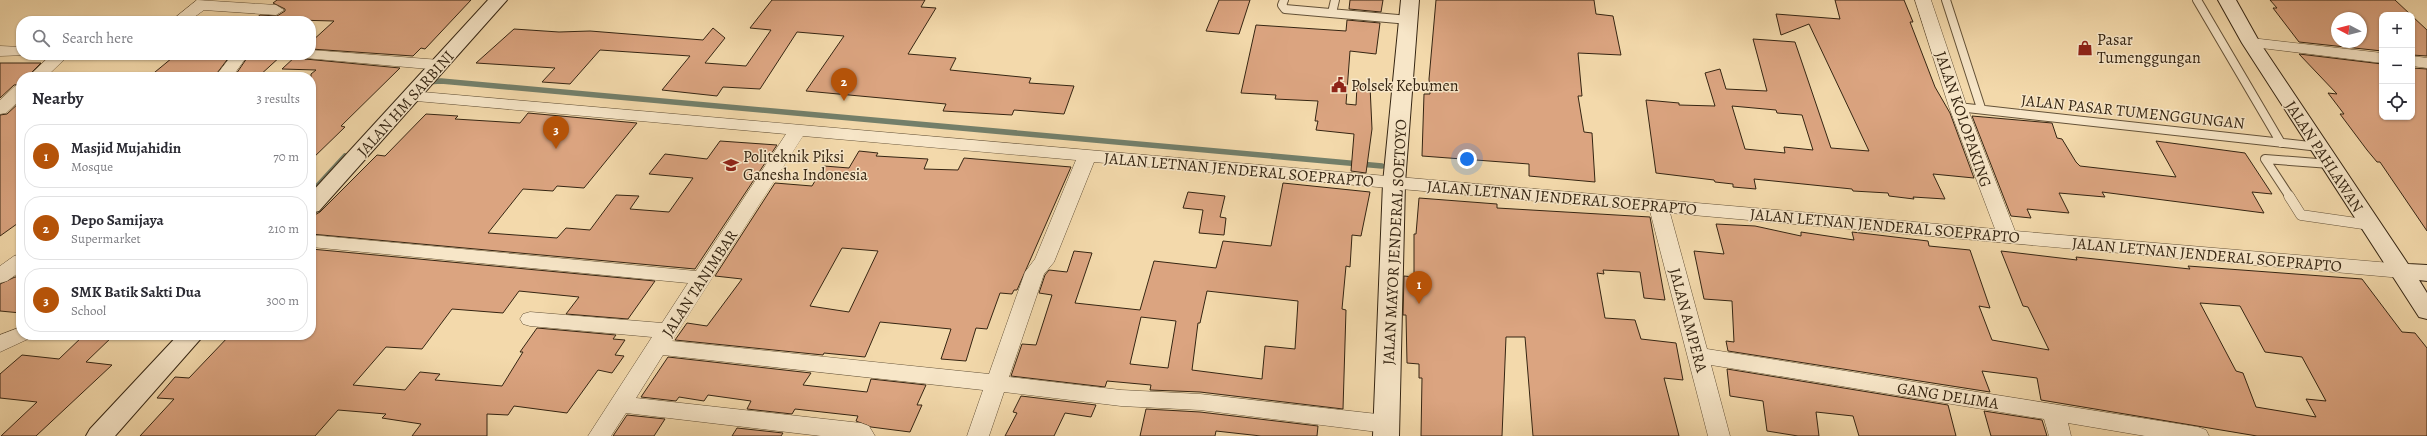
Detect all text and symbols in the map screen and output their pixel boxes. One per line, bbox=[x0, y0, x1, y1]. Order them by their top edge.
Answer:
north arrow bbox=[2331, 12, 2367, 48]
map controls bbox=[2379, 12, 2415, 120]
button: + bbox=[2379, 12, 2415, 48]
search box bbox=[16, 16, 316, 60]
icon: search bbox=[30, 27, 52, 49]
text: Search here bbox=[62, 28, 133, 48]
place label: Pasar Tumenggungan bbox=[2097, 29, 2201, 69]
shop icon: Pasar Tumenggungan bbox=[2076, 39, 2094, 57]
street label: JALAN HM SARBINI bbox=[352, 46, 459, 162]
street label: JALAN KOLOPAKING bbox=[1929, 48, 1997, 190]
button: − bbox=[2379, 48, 2415, 84]
pin: 2 bbox=[831, 68, 857, 101]
place label: Polsek Kebumen bbox=[1351, 75, 1459, 97]
public building icon: Polsek Kebumen bbox=[1330, 76, 1348, 94]
button: locate bbox=[2379, 84, 2415, 120]
text: Nearby bbox=[32, 87, 83, 110]
street label: JALAN PASAR TUMENGGUNGAN bbox=[2020, 89, 2246, 135]
text: 3 results bbox=[256, 90, 300, 107]
street label: JALAN PAHLAWAN bbox=[2280, 96, 2369, 217]
pin: 3 bbox=[543, 116, 569, 149]
street label: JALAN MAYOR JENDERAL SOETOYO bbox=[1378, 119, 1412, 366]
text: Masjid Mujahidin bbox=[71, 138, 181, 158]
place label: Politeknik Piksi Ganesha Indonesia bbox=[743, 146, 868, 186]
street label: JALAN LETNAN JENDERAL SOEPRAPTO bbox=[1103, 147, 1375, 193]
text: 1 bbox=[44, 148, 48, 165]
text: 70 m bbox=[273, 148, 299, 165]
your location bbox=[1457, 149, 1477, 169]
school or university icon: Politeknik Piksi Ganesha Indonesia bbox=[722, 156, 740, 174]
text: Mosque bbox=[71, 158, 113, 175]
street label: JALAN LETNAN JENDERAL SOEPRAPTO bbox=[1426, 175, 1698, 221]
street label: JALAN LETNAN JENDERAL SOEPRAPTO bbox=[1749, 203, 2021, 249]
text: Depo Samijaya bbox=[71, 210, 164, 230]
text: 2 bbox=[43, 220, 49, 237]
text: 210 m bbox=[268, 220, 299, 237]
street label: JALAN TANIMBAR bbox=[657, 225, 743, 342]
text: Supermarket bbox=[71, 230, 141, 247]
street label: JALAN LETNAN JENDERAL SOEPRAPTO bbox=[2071, 232, 2343, 278]
street label: JALAN AMPERA bbox=[1664, 266, 1713, 376]
pin: 1 bbox=[1406, 271, 1432, 304]
text: SMK Batik Sakti Dua bbox=[71, 282, 201, 302]
text: 3 bbox=[43, 292, 49, 309]
text: 300 m bbox=[266, 292, 299, 309]
text: School bbox=[71, 302, 106, 319]
street label: GANG DELIMA bbox=[1895, 377, 2001, 415]

